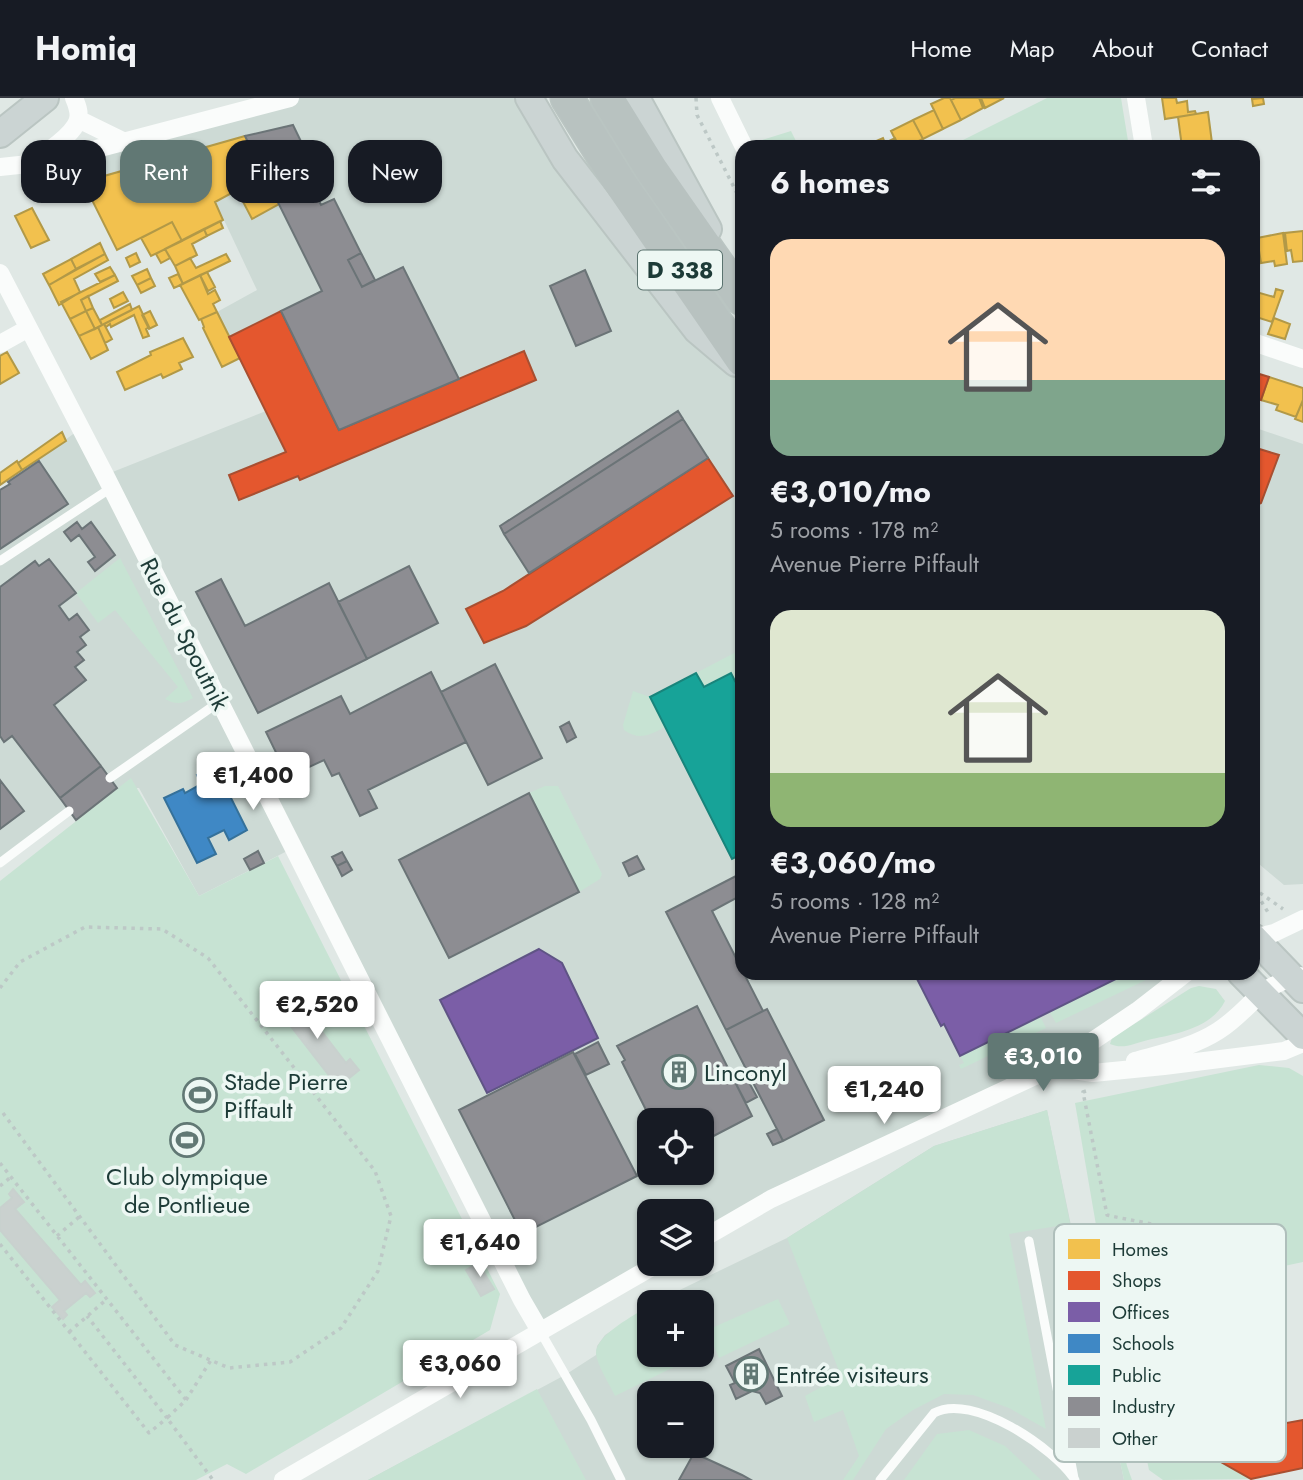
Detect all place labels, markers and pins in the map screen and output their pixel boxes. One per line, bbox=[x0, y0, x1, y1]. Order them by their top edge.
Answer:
pin: €1,400 bbox=[196, 752, 310, 812]
pin: €2,520 bbox=[260, 982, 374, 1041]
pin: €3,010 bbox=[986, 1034, 1100, 1093]
building icon: Linconyl bbox=[660, 1053, 698, 1091]
place label: Linconyl bbox=[704, 1055, 787, 1090]
place label: Stade Pierre Piffault bbox=[224, 1064, 348, 1127]
pin: €1,240 bbox=[827, 1066, 941, 1126]
sports icon: Stade Pierre Piffault bbox=[181, 1076, 219, 1114]
sports icon: Club olympique de Pontlieue bbox=[168, 1121, 206, 1159]
place label: Club olympique de Pontlieue bbox=[106, 1159, 268, 1222]
pin: €1,640 bbox=[423, 1220, 537, 1279]
pin: €3,060 bbox=[403, 1340, 517, 1400]
building icon: Entrée visiteurs bbox=[732, 1355, 770, 1393]
place label: Entrée visiteurs bbox=[776, 1357, 929, 1392]

